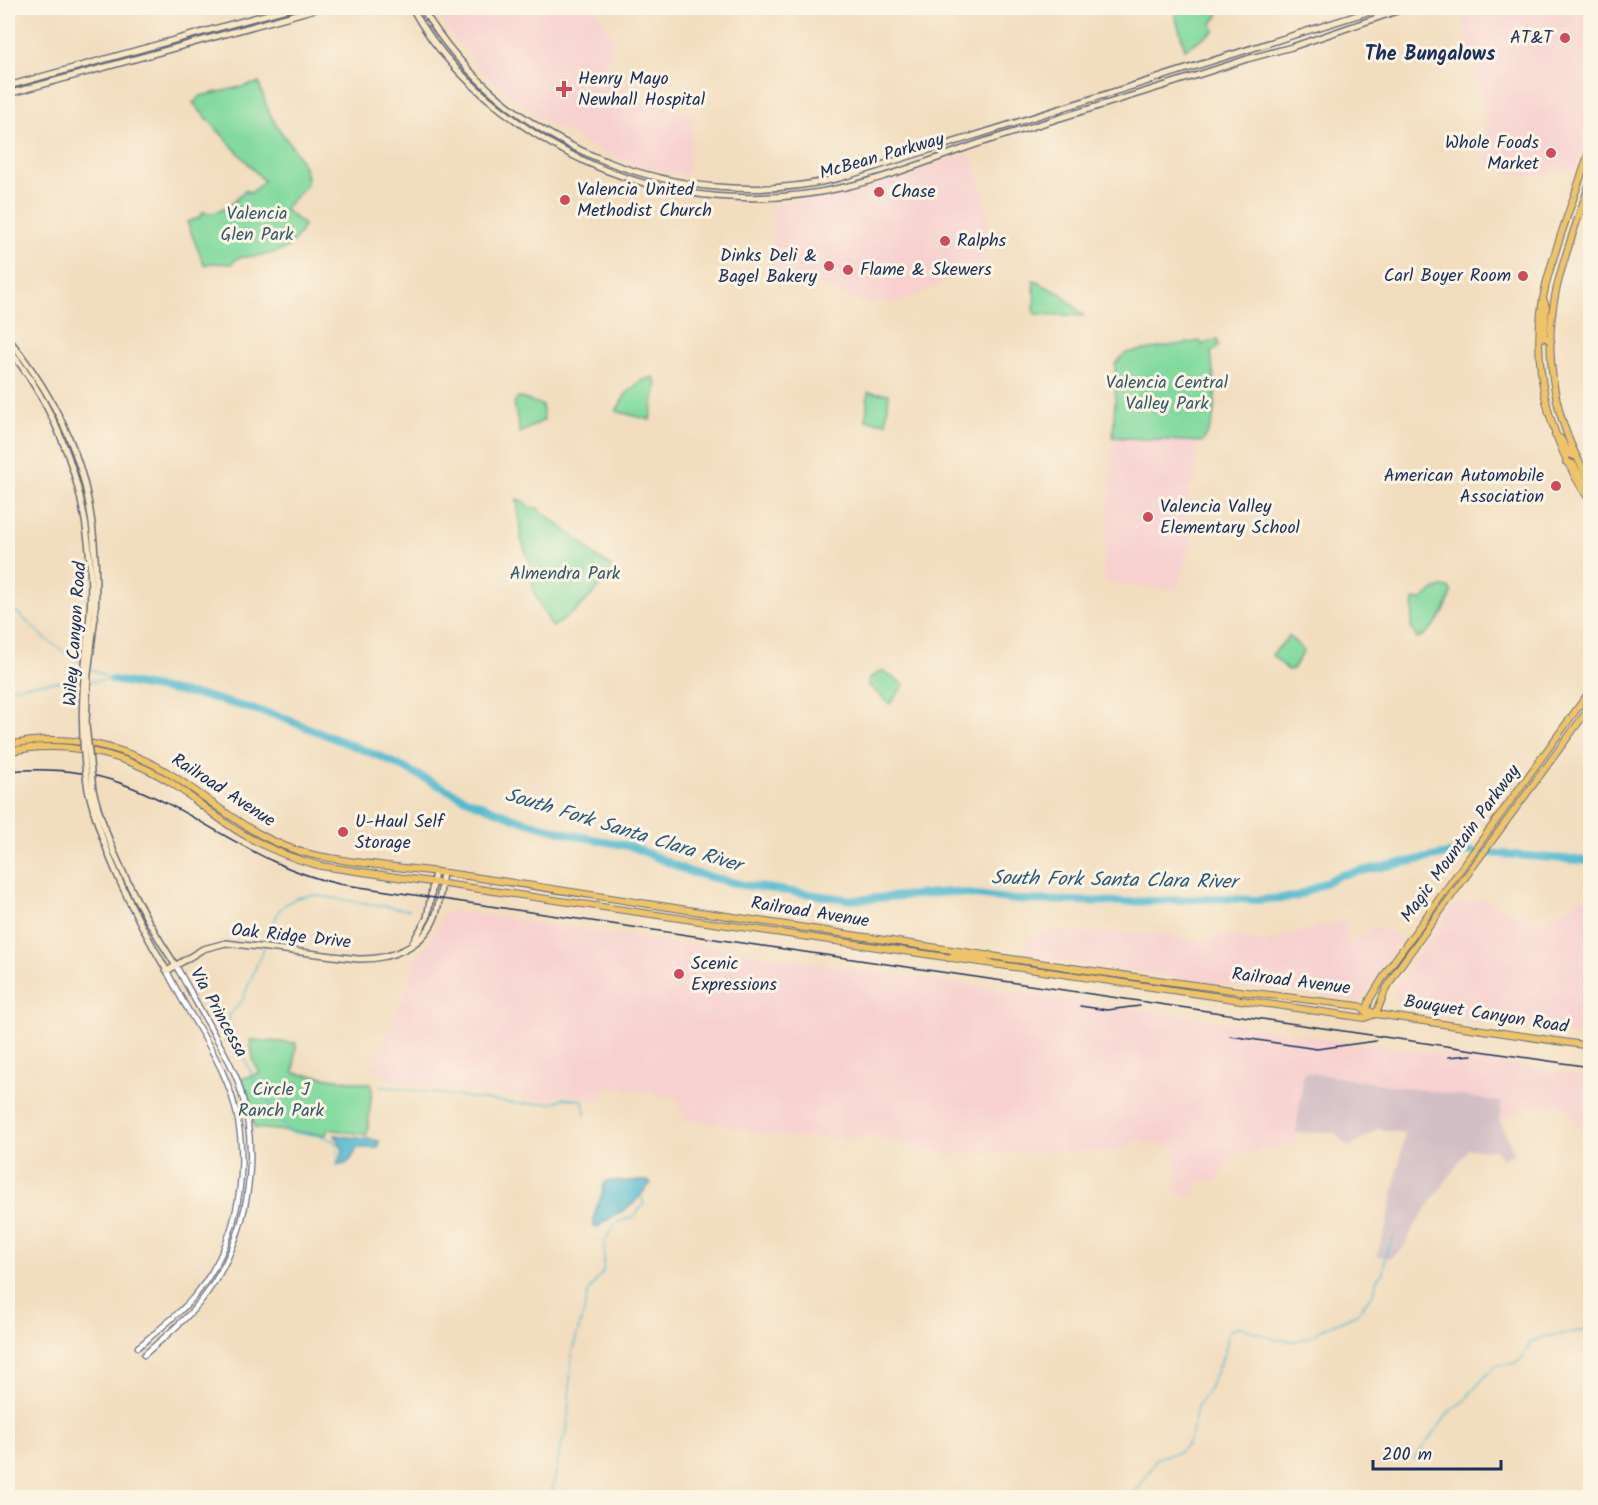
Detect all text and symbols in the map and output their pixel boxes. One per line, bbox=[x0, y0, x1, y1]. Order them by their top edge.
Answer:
place label: AT&T bbox=[1510, 24, 1554, 53]
marker: AT&T bbox=[1558, 31, 1572, 45]
district label: The Bungalows bbox=[1365, 39, 1496, 71]
place label: Henry Mayo Newhall Hospital bbox=[578, 65, 706, 115]
marker: Henry Mayo Newhall Hospital bbox=[555, 80, 573, 98]
street label: McBean Parkway bbox=[816, 125, 948, 189]
place label: Whole Foods Market bbox=[1445, 129, 1540, 179]
marker: Whole Foods Market bbox=[1544, 146, 1558, 160]
place label: Valencia United Methodist Church bbox=[577, 176, 712, 226]
place label: Chase bbox=[891, 178, 936, 207]
marker: Chase bbox=[872, 185, 886, 199]
marker: Valencia United Methodist Church bbox=[558, 193, 572, 207]
park label: Valencia Glen Park bbox=[221, 200, 294, 250]
place label: Ralphs bbox=[957, 227, 1007, 256]
marker: Ralphs bbox=[938, 234, 952, 248]
place label: Dinks Deli & Bagel Bakery bbox=[718, 242, 818, 292]
place label: Flame & Skewers bbox=[860, 256, 992, 285]
marker: Dinks Deli & Bagel Bakery bbox=[822, 259, 836, 273]
place label: Carl Boyer Room bbox=[1384, 262, 1511, 291]
marker: Flame & Skewers bbox=[841, 263, 855, 277]
marker: Carl Boyer Room bbox=[1516, 269, 1530, 283]
park label: Valencia Central Valley Park bbox=[1106, 369, 1229, 419]
place label: American Automobile Association bbox=[1384, 462, 1544, 512]
marker: American Automobile Association bbox=[1549, 479, 1563, 493]
place label: Valencia Valley Elementary School bbox=[1160, 493, 1301, 543]
marker: Valencia Valley Elementary School bbox=[1141, 510, 1155, 524]
street label: Wiley Canyon Road bbox=[56, 560, 96, 707]
park label: Almendra Park bbox=[510, 560, 621, 589]
street label: Railroad Avenue bbox=[165, 746, 281, 836]
street label: Magic Mountain Parkway bbox=[1394, 758, 1529, 929]
water label: South Fork Santa Clara River bbox=[501, 780, 749, 884]
place label: U-Haul Self Storage bbox=[355, 808, 446, 858]
marker: U-Haul Self Storage bbox=[336, 825, 350, 839]
water label: South Fork Santa Clara River bbox=[991, 863, 1242, 899]
street label: Railroad Avenue bbox=[749, 889, 871, 937]
street label: Oak Ridge Drive bbox=[230, 916, 352, 958]
place label: Scenic Expressions bbox=[691, 950, 777, 1000]
street label: Railroad Avenue bbox=[1230, 960, 1352, 1004]
street label: Via Princessa bbox=[181, 963, 255, 1063]
marker: Scenic Expressions bbox=[672, 967, 686, 981]
street label: Bouquet Canyon Road bbox=[1402, 988, 1571, 1042]
park label: Circle J Ranch Park bbox=[238, 1076, 325, 1126]
scale bar bbox=[1373, 1433, 1500, 1471]
text: 200 m bbox=[1382, 1441, 1432, 1470]

